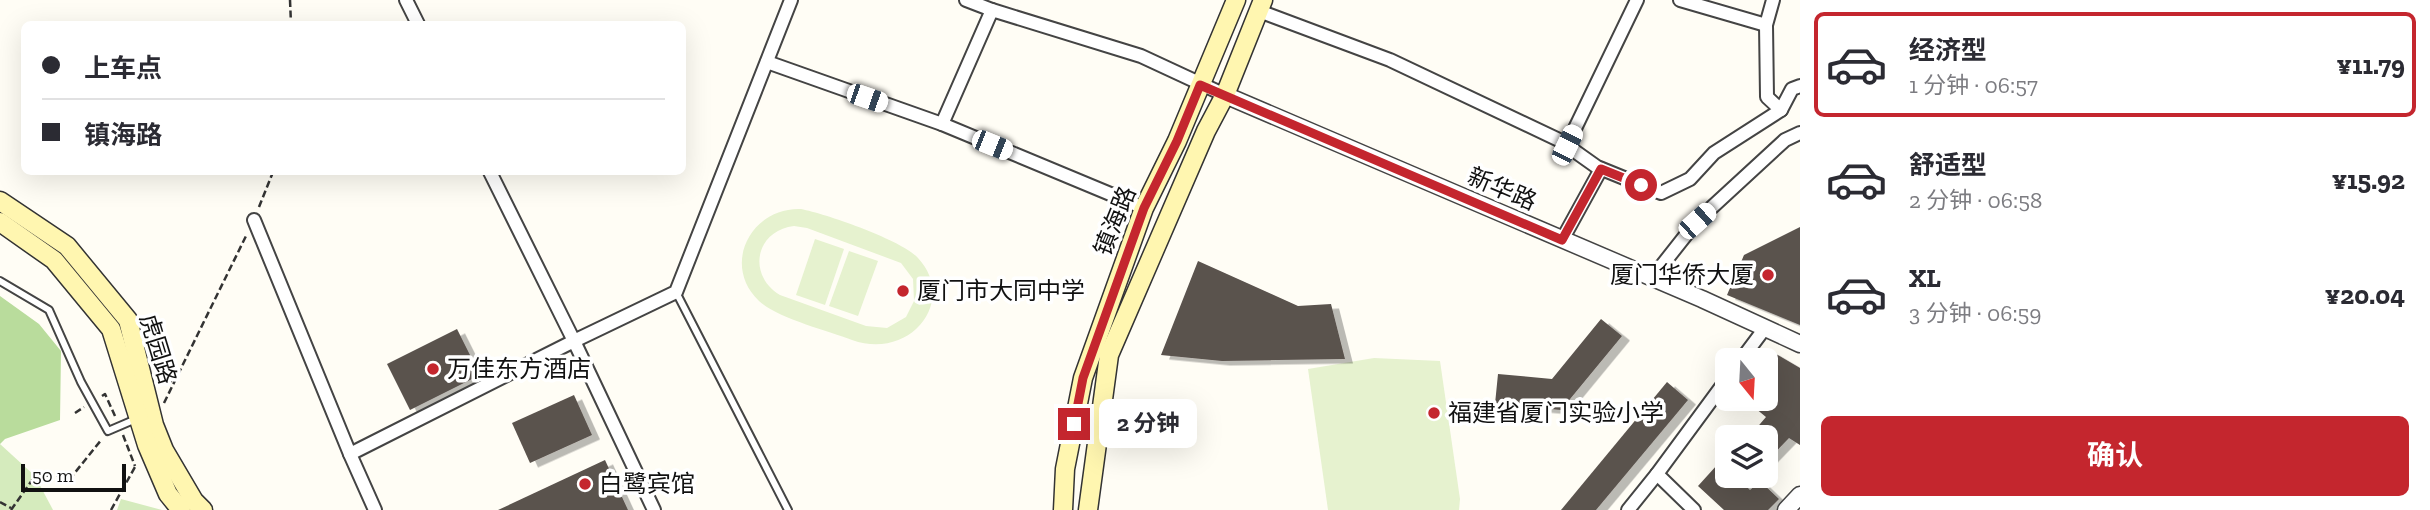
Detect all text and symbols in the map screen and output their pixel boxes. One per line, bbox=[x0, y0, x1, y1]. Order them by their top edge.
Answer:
icon: car bbox=[1825, 33, 1888, 96]
text: 经济型 bbox=[1909, 34, 1987, 66]
text: ¥11.79 bbox=[2337, 49, 2405, 81]
text: 上车点 bbox=[84, 52, 162, 84]
text: 1 分钟 · 06:57 bbox=[1909, 71, 2038, 99]
car bbox=[844, 81, 891, 115]
text: 镇海路 bbox=[84, 119, 162, 151]
car bbox=[1549, 122, 1586, 168]
car bbox=[969, 127, 1016, 163]
icon: car bbox=[1825, 148, 1888, 211]
text: 舒适型 bbox=[1909, 149, 1987, 181]
street label: 新华路 bbox=[1463, 161, 1541, 216]
text: ¥15.92 bbox=[2332, 164, 2405, 196]
route start bbox=[1625, 169, 1657, 201]
street label: 镇海路 bbox=[1088, 182, 1141, 260]
text: 2 分钟 · 06:58 bbox=[1909, 186, 2042, 214]
car bbox=[1675, 199, 1720, 243]
place label: 厦门华侨大厦 bbox=[1610, 260, 1754, 289]
text: XL bbox=[1909, 262, 1941, 294]
icon: car bbox=[1825, 263, 1888, 326]
marker: 厦门华侨大厦 bbox=[1760, 267, 1776, 283]
place label: 厦门市大同中学 bbox=[917, 276, 1085, 305]
text: ¥20.04 bbox=[2325, 279, 2405, 311]
marker: 厦门市大同中学 bbox=[895, 283, 911, 299]
text: 3 分钟 · 06:59 bbox=[1909, 299, 2042, 327]
street label: 虎园路 bbox=[134, 310, 183, 388]
north arrow bbox=[1715, 348, 1778, 411]
map controls bbox=[1715, 348, 1778, 488]
place label: 万佳东方酒店 bbox=[447, 354, 591, 383]
marker: 万佳东方酒店 bbox=[425, 361, 441, 377]
place label: 福建省厦门实验小学 bbox=[1448, 398, 1664, 427]
callout: 2 分钟 bbox=[1098, 400, 1196, 448]
marker: 福建省厦门实验小学 bbox=[1426, 405, 1442, 421]
route end bbox=[1058, 408, 1090, 440]
text: 2 分钟 bbox=[1117, 409, 1179, 437]
button: 确认 bbox=[1821, 416, 2409, 496]
button: layers bbox=[1715, 425, 1778, 488]
scale bar bbox=[21, 461, 126, 493]
text: 50 m bbox=[32, 464, 73, 487]
place label: 白鹭宾馆 bbox=[599, 469, 695, 498]
marker: 白鹭宾馆 bbox=[577, 476, 593, 492]

